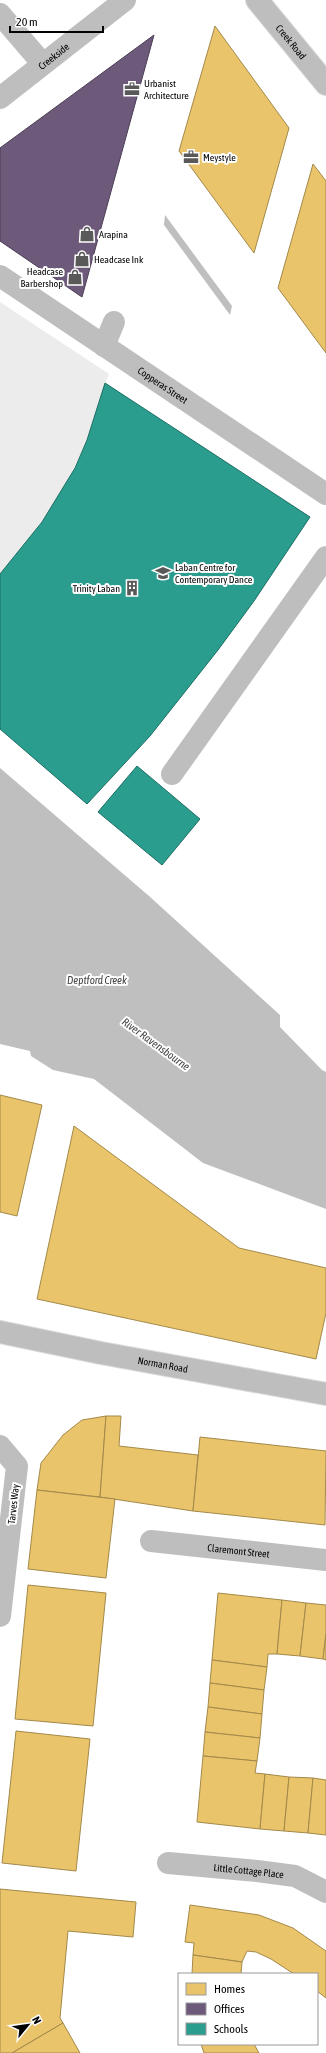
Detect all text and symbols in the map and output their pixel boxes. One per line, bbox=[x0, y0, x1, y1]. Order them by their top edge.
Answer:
scale bar bbox=[10, 8, 103, 34]
text: 20 m bbox=[16, 15, 38, 29]
street label: Creek Road bbox=[274, 23, 308, 62]
street label: Creekside bbox=[36, 41, 72, 72]
place label: Urbanist Architecture bbox=[144, 78, 189, 101]
office icon: Urbanist Architecture bbox=[123, 80, 141, 98]
office icon: Meystyle bbox=[182, 148, 200, 166]
place label: Meystyle bbox=[203, 152, 236, 163]
shop icon: Arapina bbox=[78, 225, 96, 243]
place label: Arapina bbox=[99, 229, 128, 240]
shop icon: Headcase Ink bbox=[73, 250, 91, 268]
place label: Headcase Ink bbox=[94, 254, 144, 265]
place label: Headcase Barbershop bbox=[21, 266, 63, 289]
shop icon: Headcase Barbershop bbox=[66, 268, 84, 286]
street label: Copperas Street bbox=[136, 365, 190, 406]
place label: Laban Centre for Contemporary Dance bbox=[175, 562, 253, 585]
school or university icon: Laban Centre for Contemporary Dance bbox=[154, 564, 172, 582]
building icon: Trinity Laban bbox=[123, 579, 141, 597]
place label: Trinity Laban bbox=[73, 583, 120, 594]
water label: Deptford Creek bbox=[67, 974, 127, 986]
water label: River Ravensbourne bbox=[120, 1015, 192, 1073]
street label: Norman Road bbox=[137, 1355, 189, 1375]
street label: Tarves Way bbox=[6, 1483, 21, 1525]
street label: Claremont Street bbox=[207, 1542, 270, 1560]
street label: Little Cottage Place bbox=[213, 1862, 285, 1881]
legend bbox=[178, 1973, 318, 2045]
text: Homes bbox=[214, 1982, 245, 1996]
text: Offices bbox=[214, 2002, 244, 2016]
north arrow bbox=[8, 2005, 48, 2045]
text: N bbox=[30, 2014, 44, 2026]
text: Schools bbox=[214, 2022, 248, 2036]

